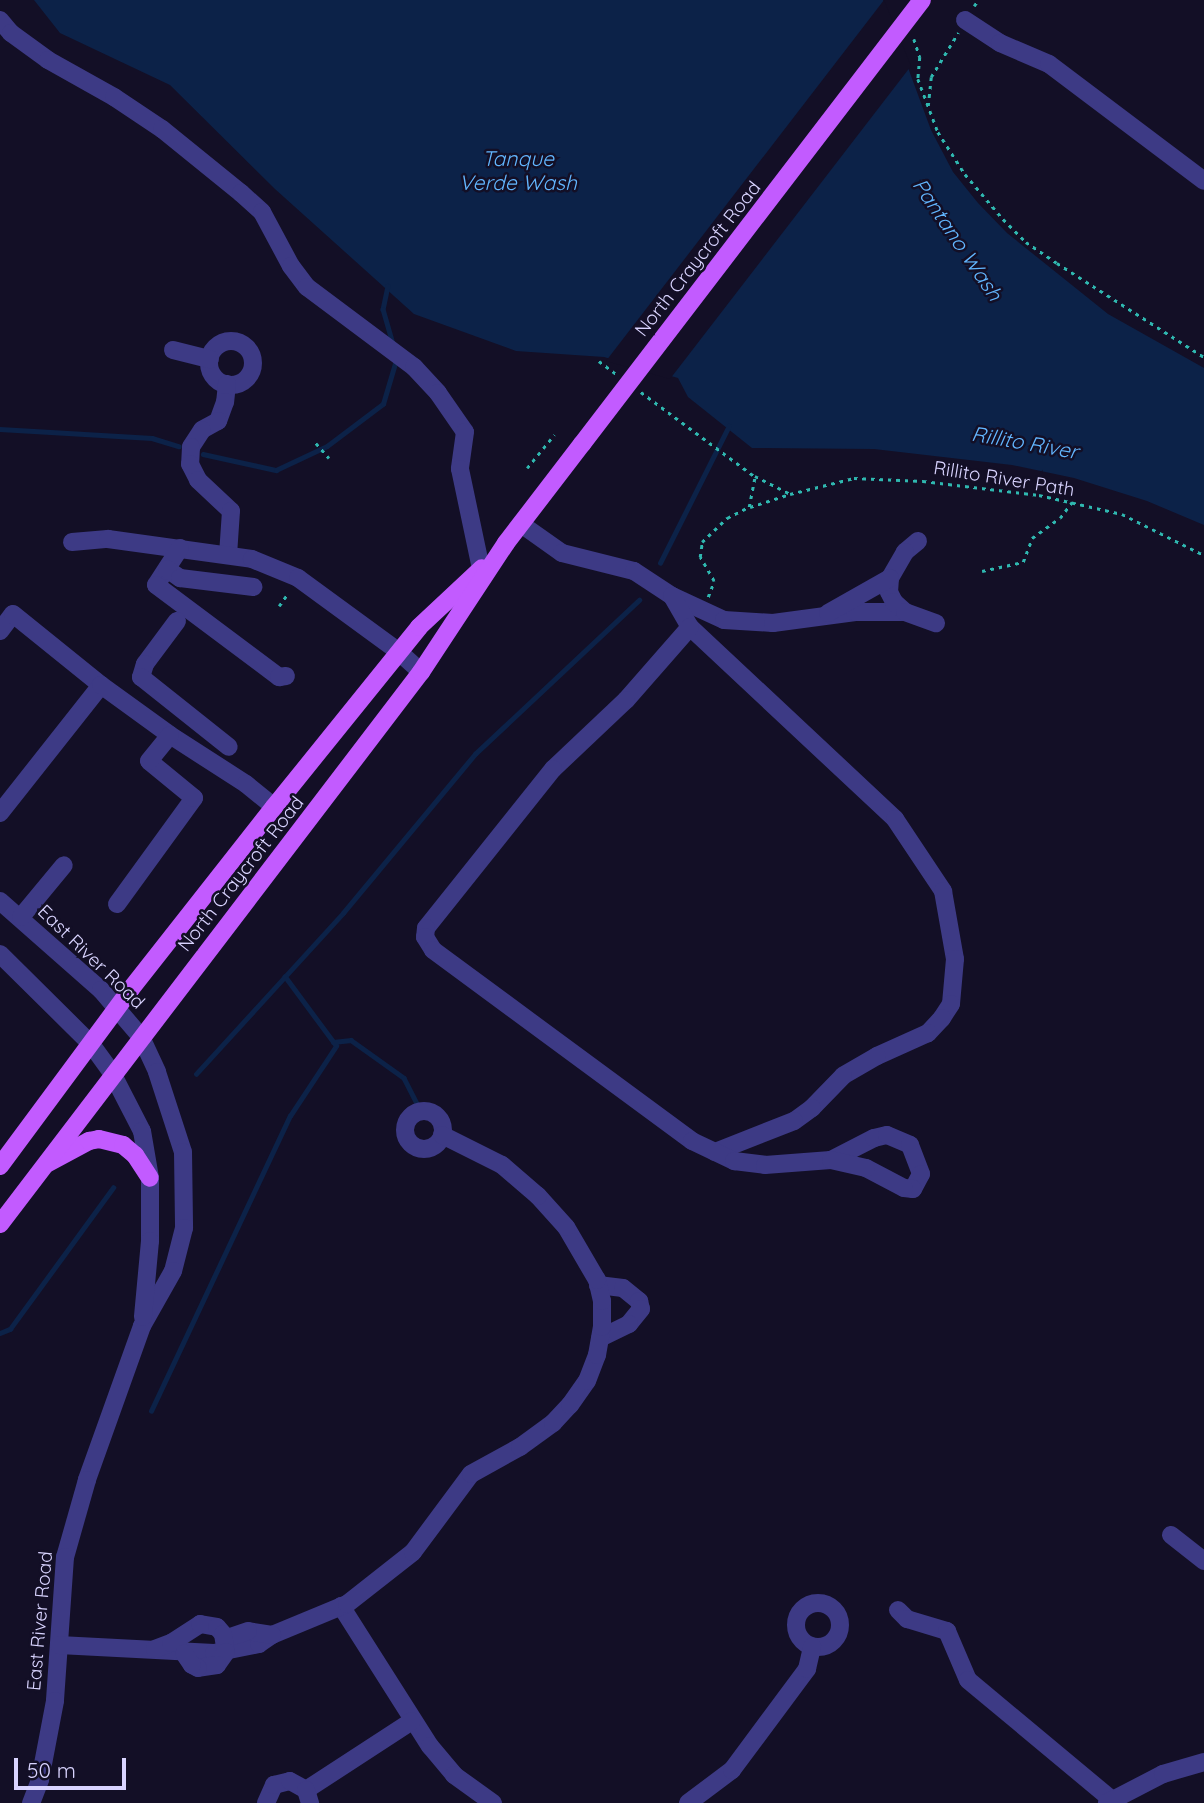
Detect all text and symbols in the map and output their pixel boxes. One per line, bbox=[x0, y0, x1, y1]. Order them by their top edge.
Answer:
water label: Tanque Verde Wash bbox=[459, 145, 577, 195]
water label: Pantano Wash bbox=[908, 173, 1008, 305]
street label: North Craycroft Road bbox=[630, 177, 766, 341]
water label: Rillito River bbox=[970, 420, 1080, 464]
street label: Rillito River Path bbox=[932, 457, 1076, 501]
street label: North Craycroft Road bbox=[173, 792, 309, 956]
street label: East River Road bbox=[33, 900, 149, 1014]
street label: East River Road bbox=[23, 1550, 57, 1692]
scale bar bbox=[18, 1744, 130, 1788]
text: 50 m bbox=[27, 1757, 76, 1783]

